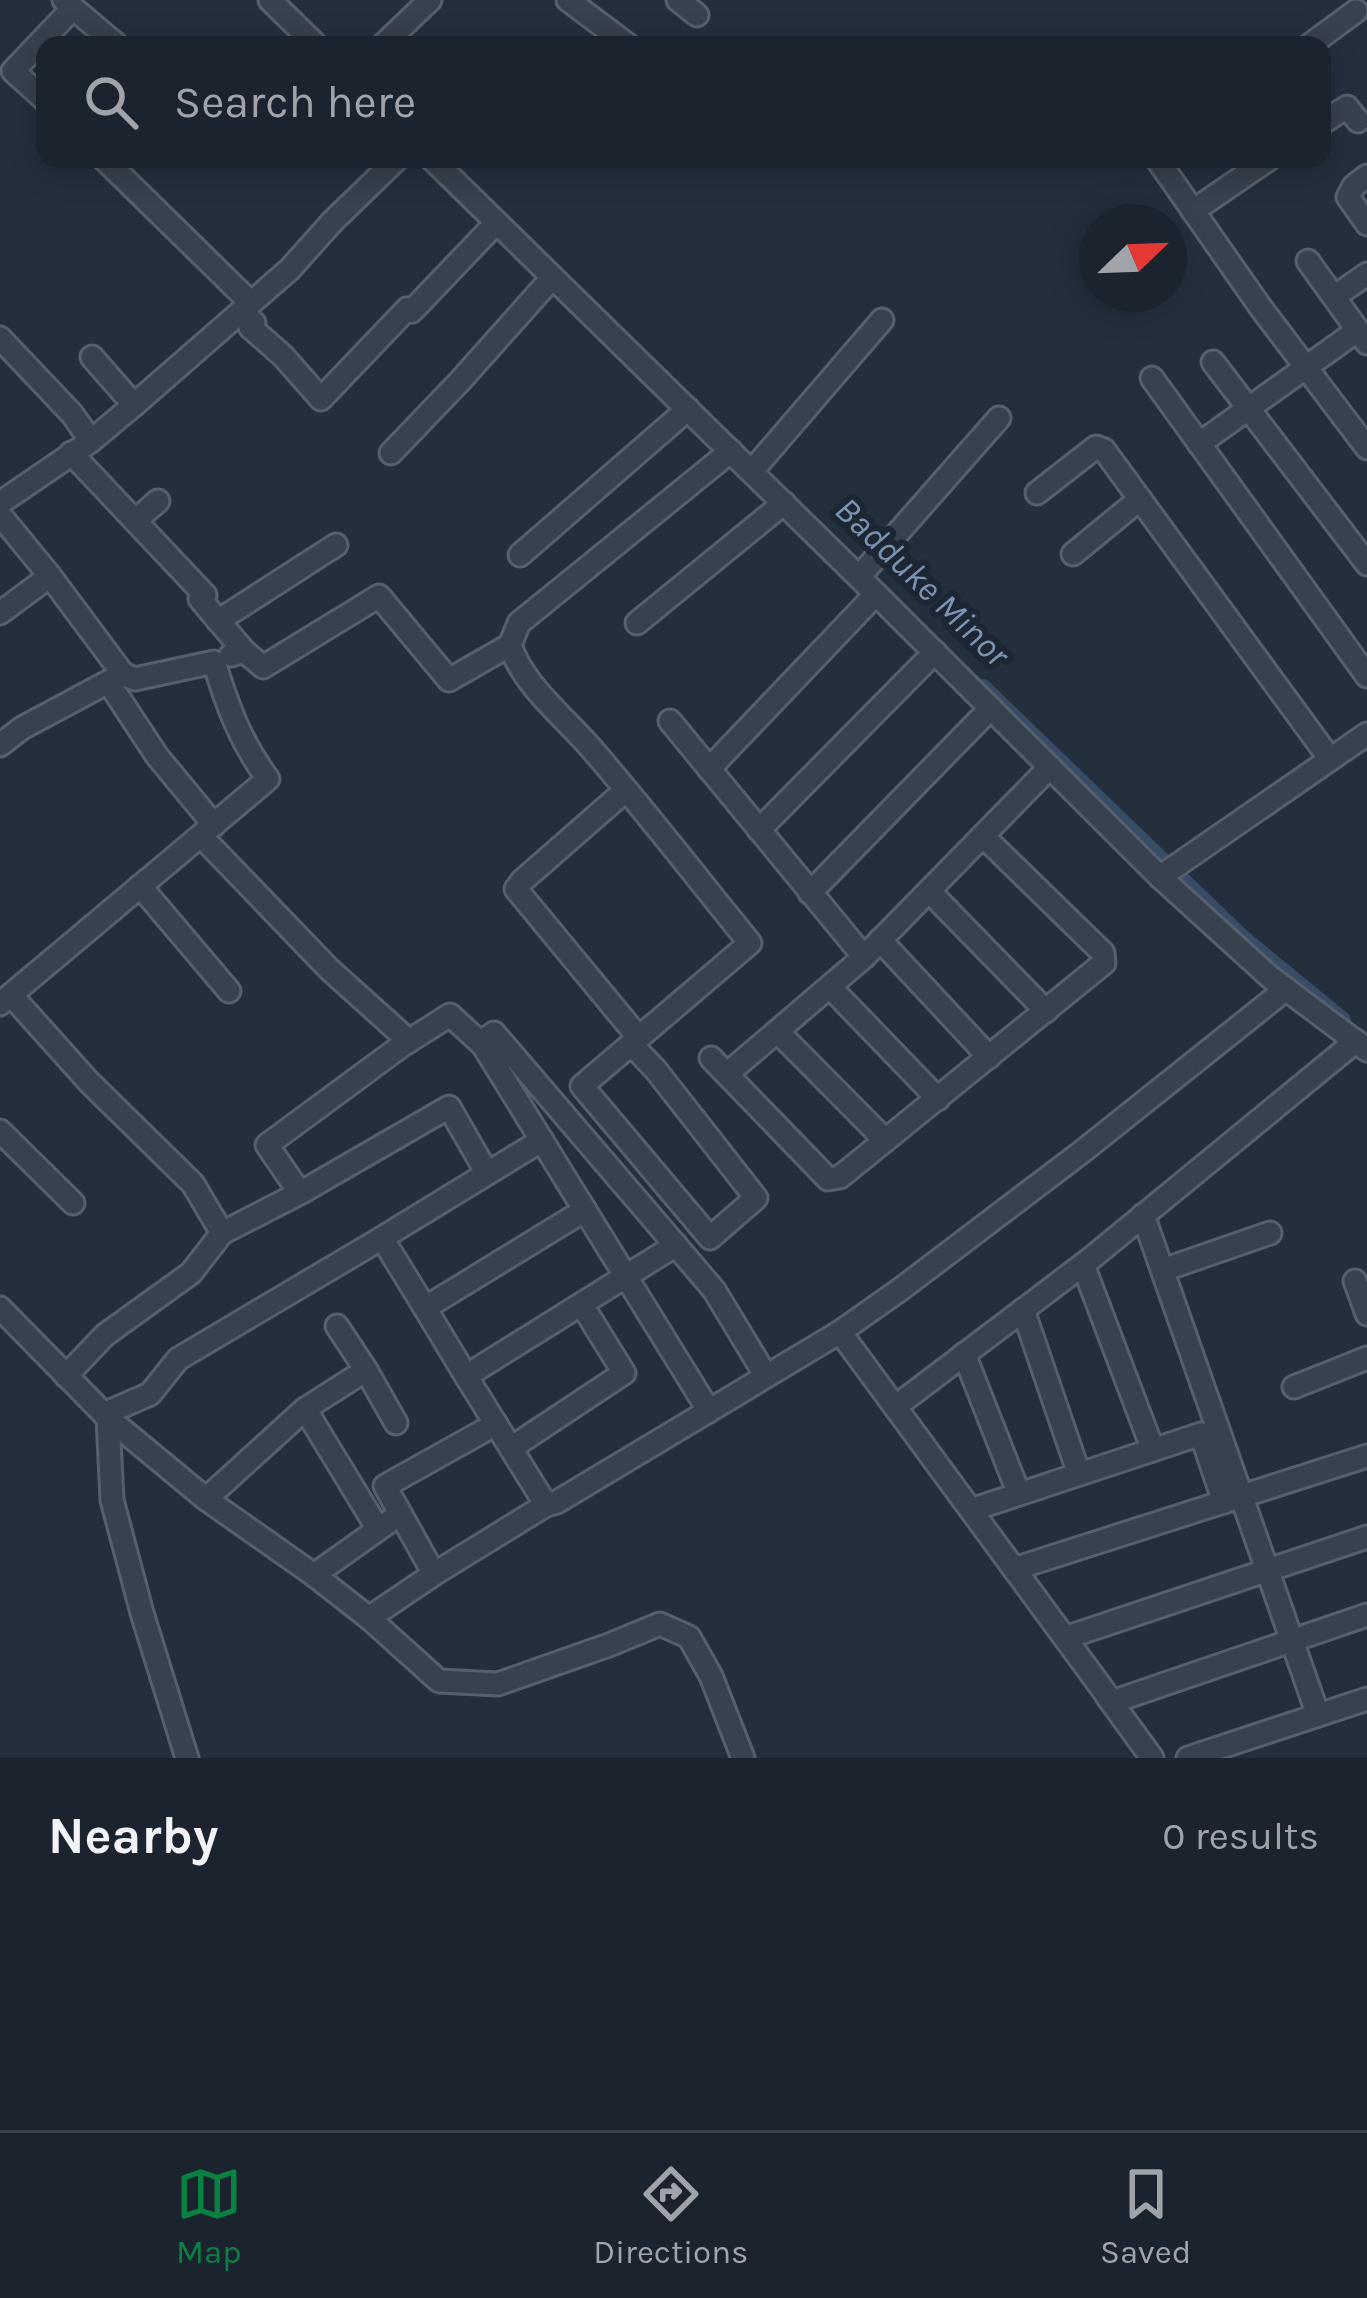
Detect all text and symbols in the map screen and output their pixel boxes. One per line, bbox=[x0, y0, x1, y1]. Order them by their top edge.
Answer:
search box bbox=[36, 36, 1331, 168]
icon: search bbox=[78, 69, 144, 135]
text: Search here bbox=[174, 76, 416, 128]
north arrow bbox=[1079, 204, 1187, 312]
water label: Badduke Minor bbox=[826, 488, 1019, 676]
text: Nearby bbox=[48, 1806, 218, 1866]
text: 0 results bbox=[1162, 1813, 1319, 1859]
tab: Map bbox=[176, 2161, 242, 2271]
tab: Directions bbox=[593, 2161, 748, 2271]
tab: Saved bbox=[1100, 2161, 1191, 2271]

